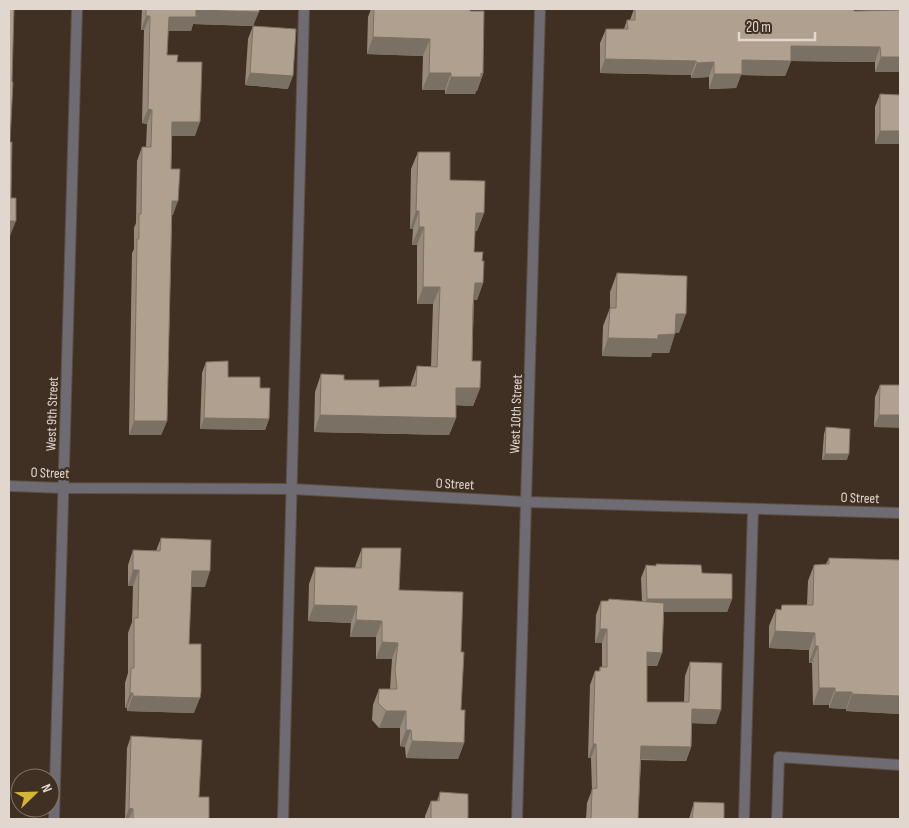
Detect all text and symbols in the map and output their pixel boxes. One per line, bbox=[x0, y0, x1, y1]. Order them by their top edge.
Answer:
scale bar bbox=[739, 10, 815, 42]
text: 20 m bbox=[746, 18, 771, 37]
street label: West 10th Street bbox=[506, 374, 526, 454]
street label: West 9th Street bbox=[42, 377, 62, 451]
street label: O Street bbox=[30, 464, 70, 482]
street label: O Street bbox=[435, 474, 475, 494]
street label: O Street bbox=[840, 489, 880, 507]
north arrow bbox=[10, 768, 60, 818]
text: N bbox=[37, 781, 56, 795]

